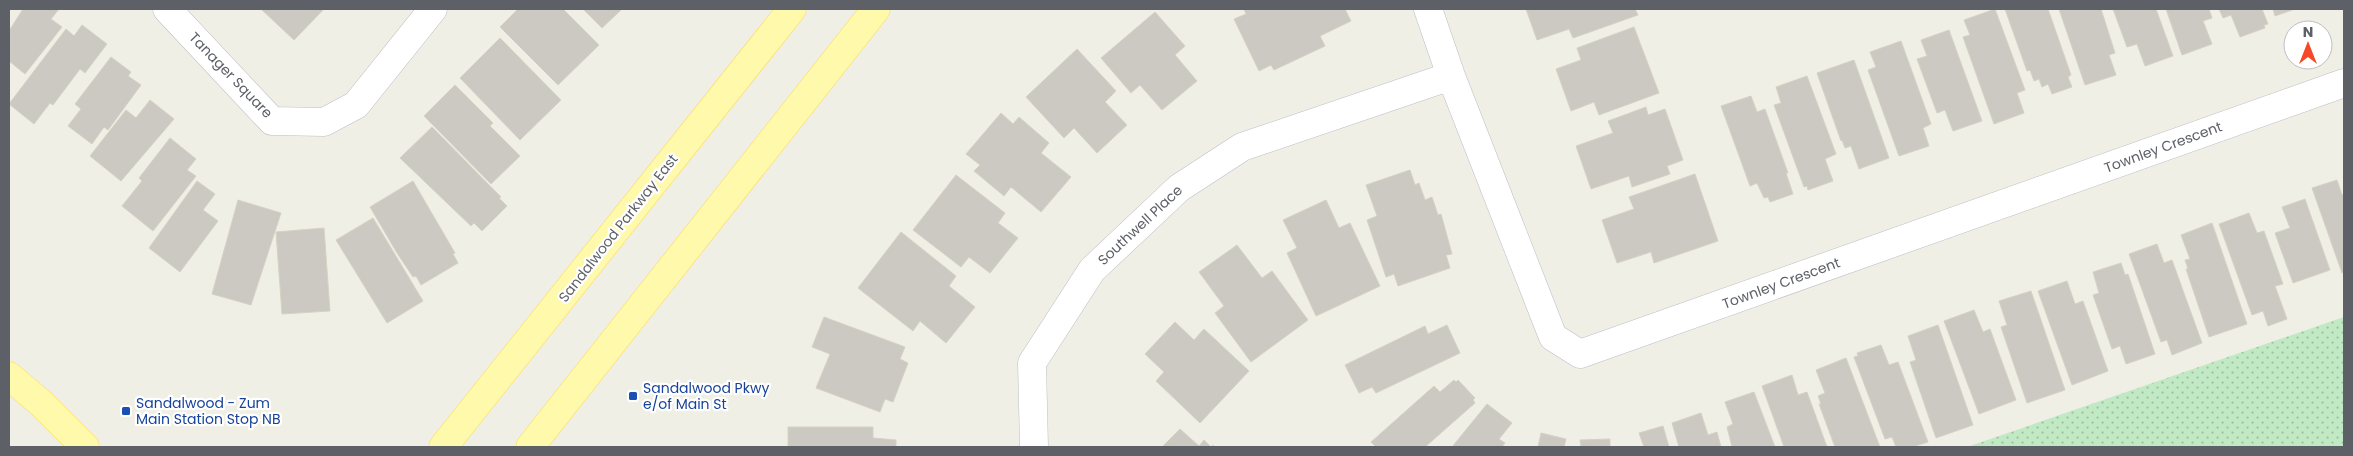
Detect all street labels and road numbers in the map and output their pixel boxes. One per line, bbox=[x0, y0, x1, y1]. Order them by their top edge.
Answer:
street label: Tanager Square bbox=[185, 28, 278, 123]
street label: Townley Crescent bbox=[2101, 116, 2225, 178]
street label: Sandalwood Parkway East bbox=[554, 150, 682, 306]
street label: Southwell Place bbox=[1093, 180, 1187, 270]
street label: Townley Crescent bbox=[1719, 252, 1843, 314]

